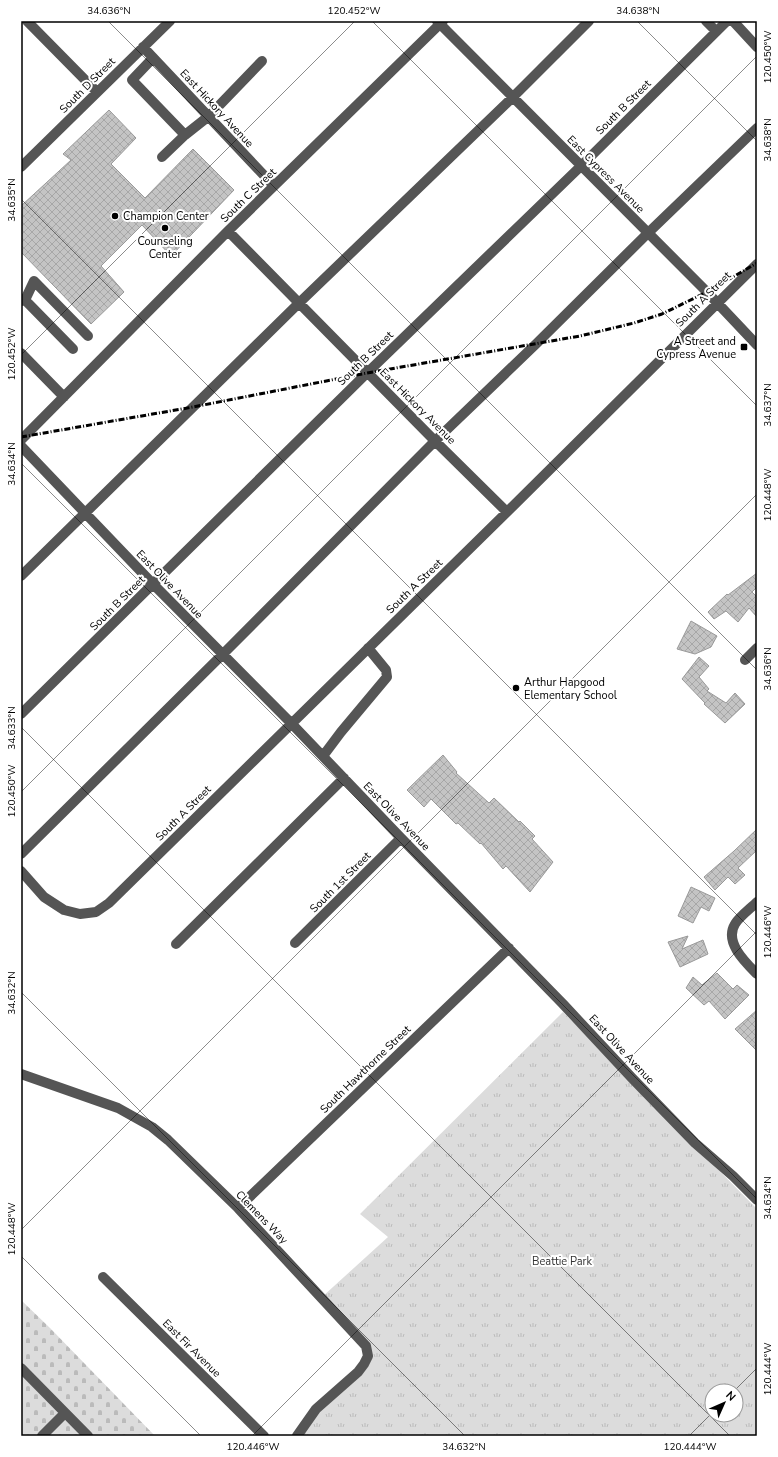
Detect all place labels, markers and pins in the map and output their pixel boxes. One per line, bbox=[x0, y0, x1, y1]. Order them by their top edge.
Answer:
place label: Champion Center bbox=[123, 209, 209, 224]
marker: Champion Center bbox=[110, 211, 120, 221]
marker: Counseling Center bbox=[160, 223, 170, 233]
place label: Counseling Center bbox=[137, 234, 193, 262]
place label: A Street and Cypress Avenue bbox=[656, 334, 736, 362]
marker: A Street and Cypress Avenue bbox=[739, 342, 749, 352]
place label: Arthur Hapgood Elementary School bbox=[524, 675, 618, 703]
marker: Arthur Hapgood Elementary School bbox=[511, 683, 521, 693]

